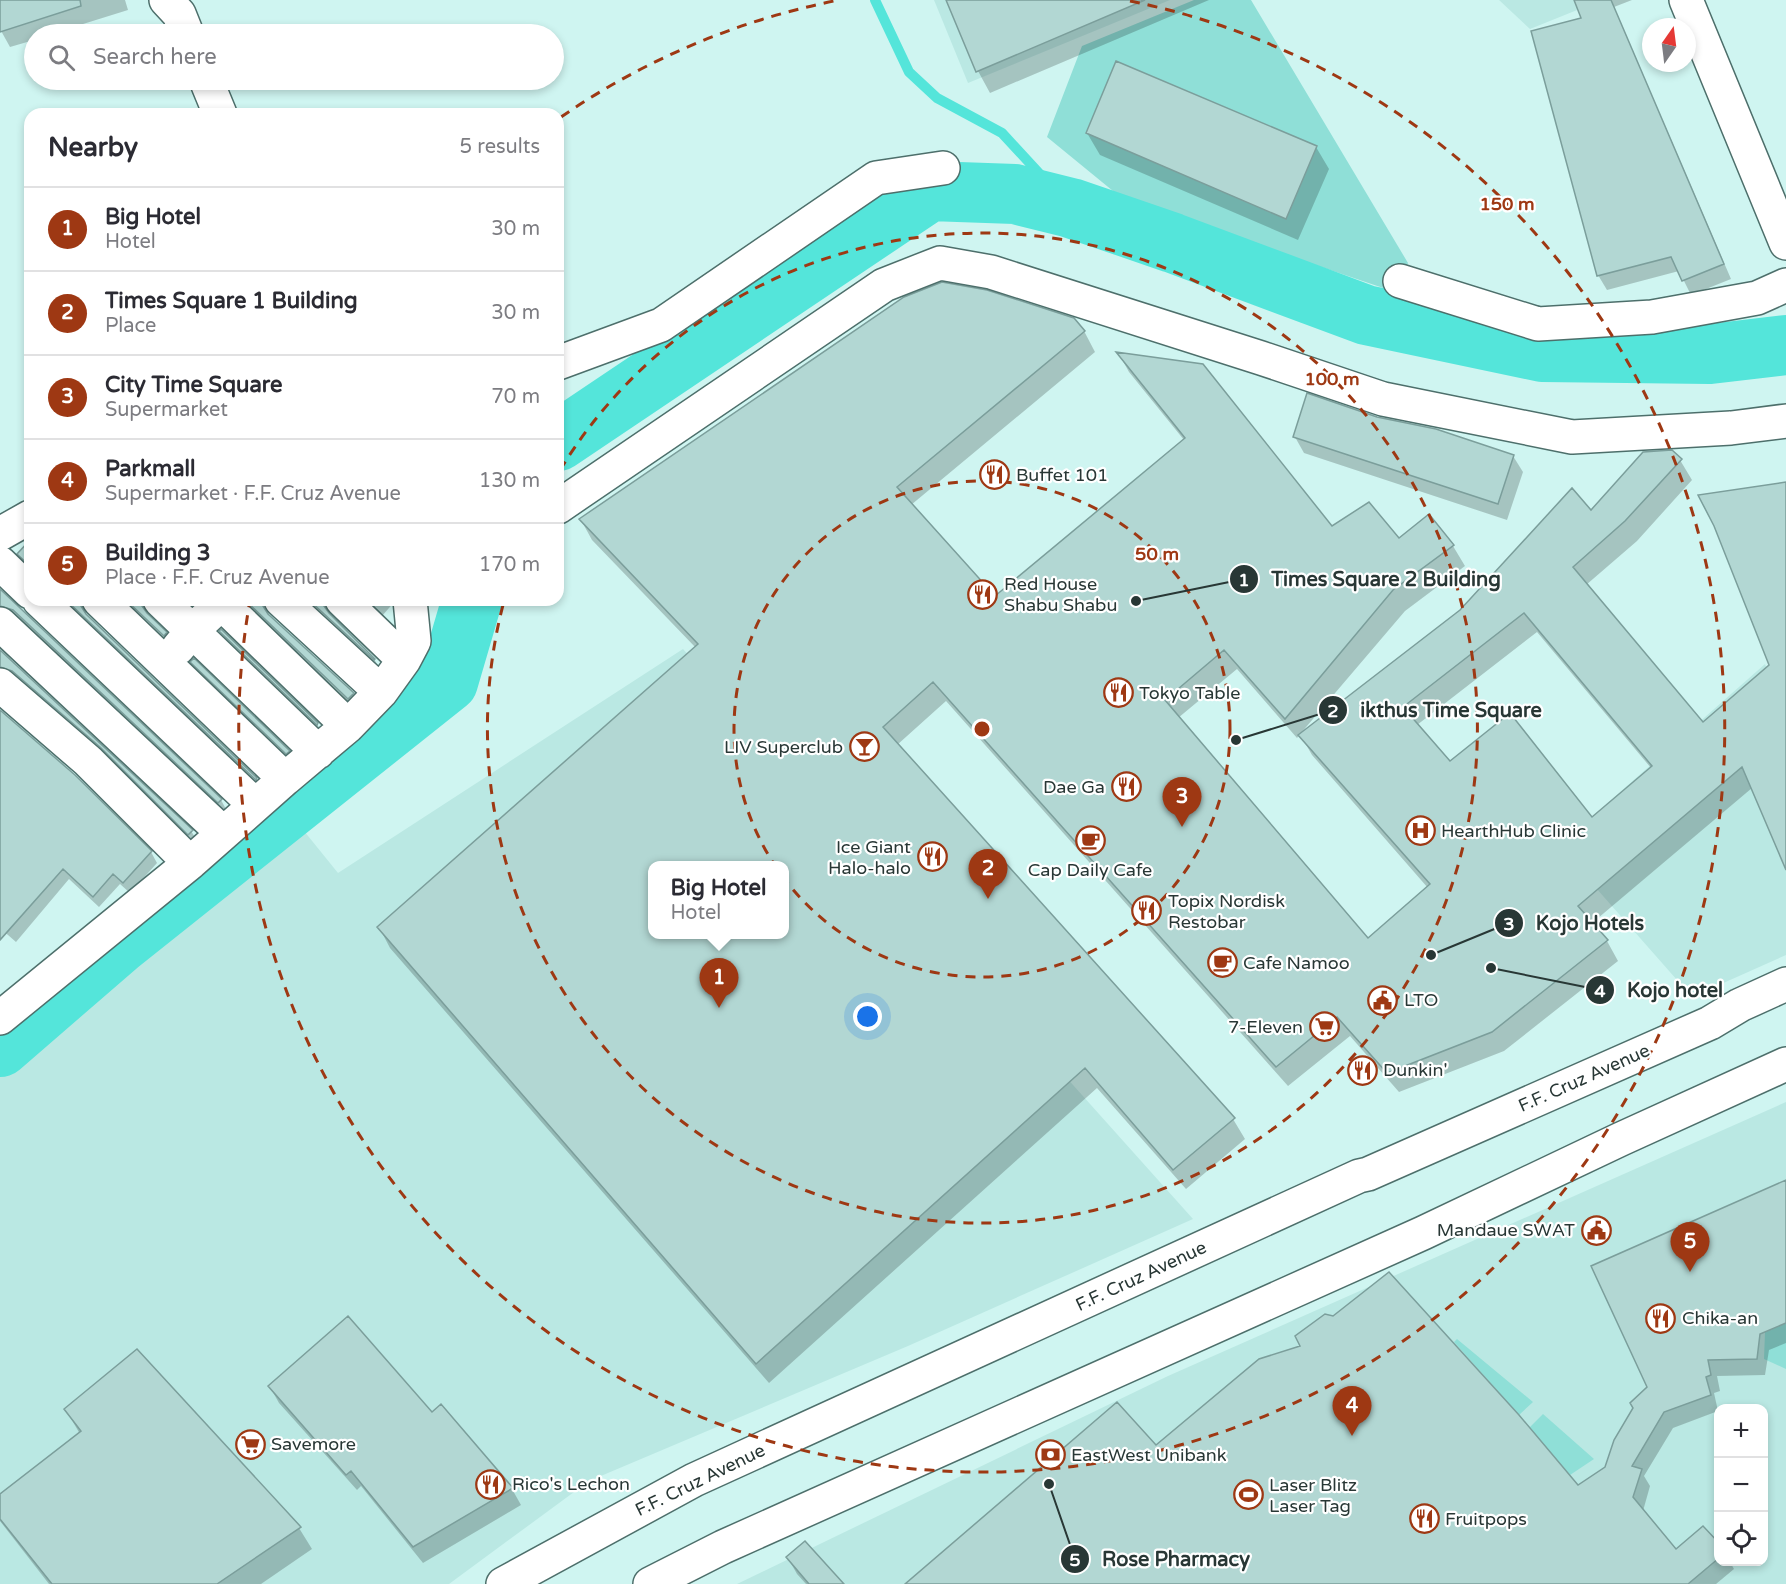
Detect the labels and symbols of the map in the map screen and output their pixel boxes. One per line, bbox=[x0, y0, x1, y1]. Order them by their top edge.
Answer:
north arrow bbox=[1642, 18, 1696, 72]
text: 150 m bbox=[1479, 193, 1535, 215]
text: 100 m bbox=[1304, 368, 1360, 390]
restaurant icon: Buffet 101 bbox=[979, 459, 1011, 491]
place label: Buffet 101 bbox=[1016, 464, 1108, 486]
text: 50 m bbox=[1135, 543, 1179, 565]
callout: Times Square 2 Building bbox=[1229, 560, 1513, 598]
text: Times Square 2 Building bbox=[1270, 568, 1501, 592]
text: 1 bbox=[1238, 569, 1250, 591]
place label: Red House Shabu Shabu bbox=[1004, 573, 1117, 616]
restaurant icon: Red House Shabu Shabu bbox=[967, 578, 999, 610]
restaurant icon: Tokyo Table bbox=[1102, 677, 1134, 709]
place label: Tokyo Table bbox=[1139, 682, 1240, 704]
callout: ikthus Time Square bbox=[1318, 691, 1554, 729]
text: ikthus Time Square bbox=[1360, 699, 1542, 723]
text: 2 bbox=[1327, 700, 1339, 722]
centre of rings bbox=[972, 719, 992, 739]
bar icon: LIV Superclub bbox=[848, 731, 880, 763]
place label: LIV Superclub bbox=[724, 736, 843, 758]
restaurant icon: Dae Ga bbox=[1110, 771, 1142, 803]
place label: Dae Ga bbox=[1043, 776, 1105, 798]
pin: 3 bbox=[1162, 778, 1202, 827]
hospital icon: HearthHub Clinic bbox=[1404, 815, 1436, 847]
place label: HearthHub Clinic bbox=[1441, 820, 1586, 842]
cafe icon: Cap Daily Cafe bbox=[1074, 825, 1106, 857]
place label: Ice Giant Halo-halo bbox=[828, 836, 911, 879]
restaurant icon: Ice Giant Halo-halo bbox=[916, 841, 948, 873]
pin: 2 bbox=[968, 850, 1008, 899]
place label: Cap Daily Cafe bbox=[1028, 859, 1152, 881]
place label: Topix Nordisk Restobar bbox=[1168, 890, 1285, 933]
restaurant icon: Topix Nordisk Restobar bbox=[1131, 895, 1163, 927]
callout: Kojo Hotels bbox=[1494, 904, 1656, 942]
text: Kojo Hotels bbox=[1536, 912, 1645, 936]
text: 3 bbox=[1503, 913, 1515, 935]
cafe icon: Cafe Namoo bbox=[1206, 947, 1238, 979]
place label: Cafe Namoo bbox=[1243, 952, 1350, 974]
pin: 1 bbox=[700, 958, 738, 1008]
callout: Kojo hotel bbox=[1585, 971, 1735, 1009]
text: Kojo hotel bbox=[1627, 979, 1723, 1003]
text: 4 bbox=[1594, 980, 1606, 1002]
public building icon: LTO bbox=[1367, 984, 1399, 1016]
place label: LTO bbox=[1404, 989, 1438, 1011]
your location bbox=[853, 1002, 882, 1031]
supermarket icon: 7-Eleven bbox=[1308, 1011, 1340, 1043]
place label: 7-Eleven bbox=[1228, 1016, 1303, 1038]
street label: F.F. Cruz Avenue bbox=[1515, 1039, 1653, 1117]
restaurant icon: Dunkin' bbox=[1346, 1054, 1378, 1086]
place label: Dunkin' bbox=[1383, 1059, 1448, 1081]
public building icon: Mandaue SWAT bbox=[1580, 1214, 1612, 1246]
place label: Mandaue SWAT bbox=[1437, 1219, 1575, 1241]
pin: 5 bbox=[1670, 1222, 1710, 1272]
street label: F.F. Cruz Avenue bbox=[1072, 1236, 1210, 1316]
restaurant icon: Chika-an bbox=[1645, 1302, 1677, 1334]
place label: Chika-an bbox=[1682, 1307, 1758, 1329]
pin: 4 bbox=[1332, 1386, 1372, 1436]
supermarket icon: Savemore bbox=[234, 1428, 266, 1460]
place label: Savemore bbox=[271, 1433, 356, 1455]
street label: F.F. Cruz Avenue bbox=[632, 1439, 768, 1521]
bank icon: EastWest Unibank bbox=[1034, 1439, 1066, 1471]
place label: EastWest Unibank bbox=[1071, 1444, 1227, 1466]
restaurant icon: Rico's Lechon bbox=[475, 1468, 507, 1500]
place label: Rico's Lechon bbox=[512, 1473, 630, 1495]
place label: Laser Blitz Laser Tag bbox=[1269, 1474, 1357, 1517]
sports icon: Laser Blitz Laser Tag bbox=[1232, 1479, 1264, 1511]
restaurant icon: Fruitpops bbox=[1408, 1503, 1440, 1535]
place label: Fruitpops bbox=[1445, 1508, 1527, 1530]
callout: Rose Pharmacy bbox=[1060, 1540, 1262, 1578]
text: Rose Pharmacy bbox=[1102, 1548, 1250, 1572]
text: 5 bbox=[1069, 1549, 1081, 1571]

